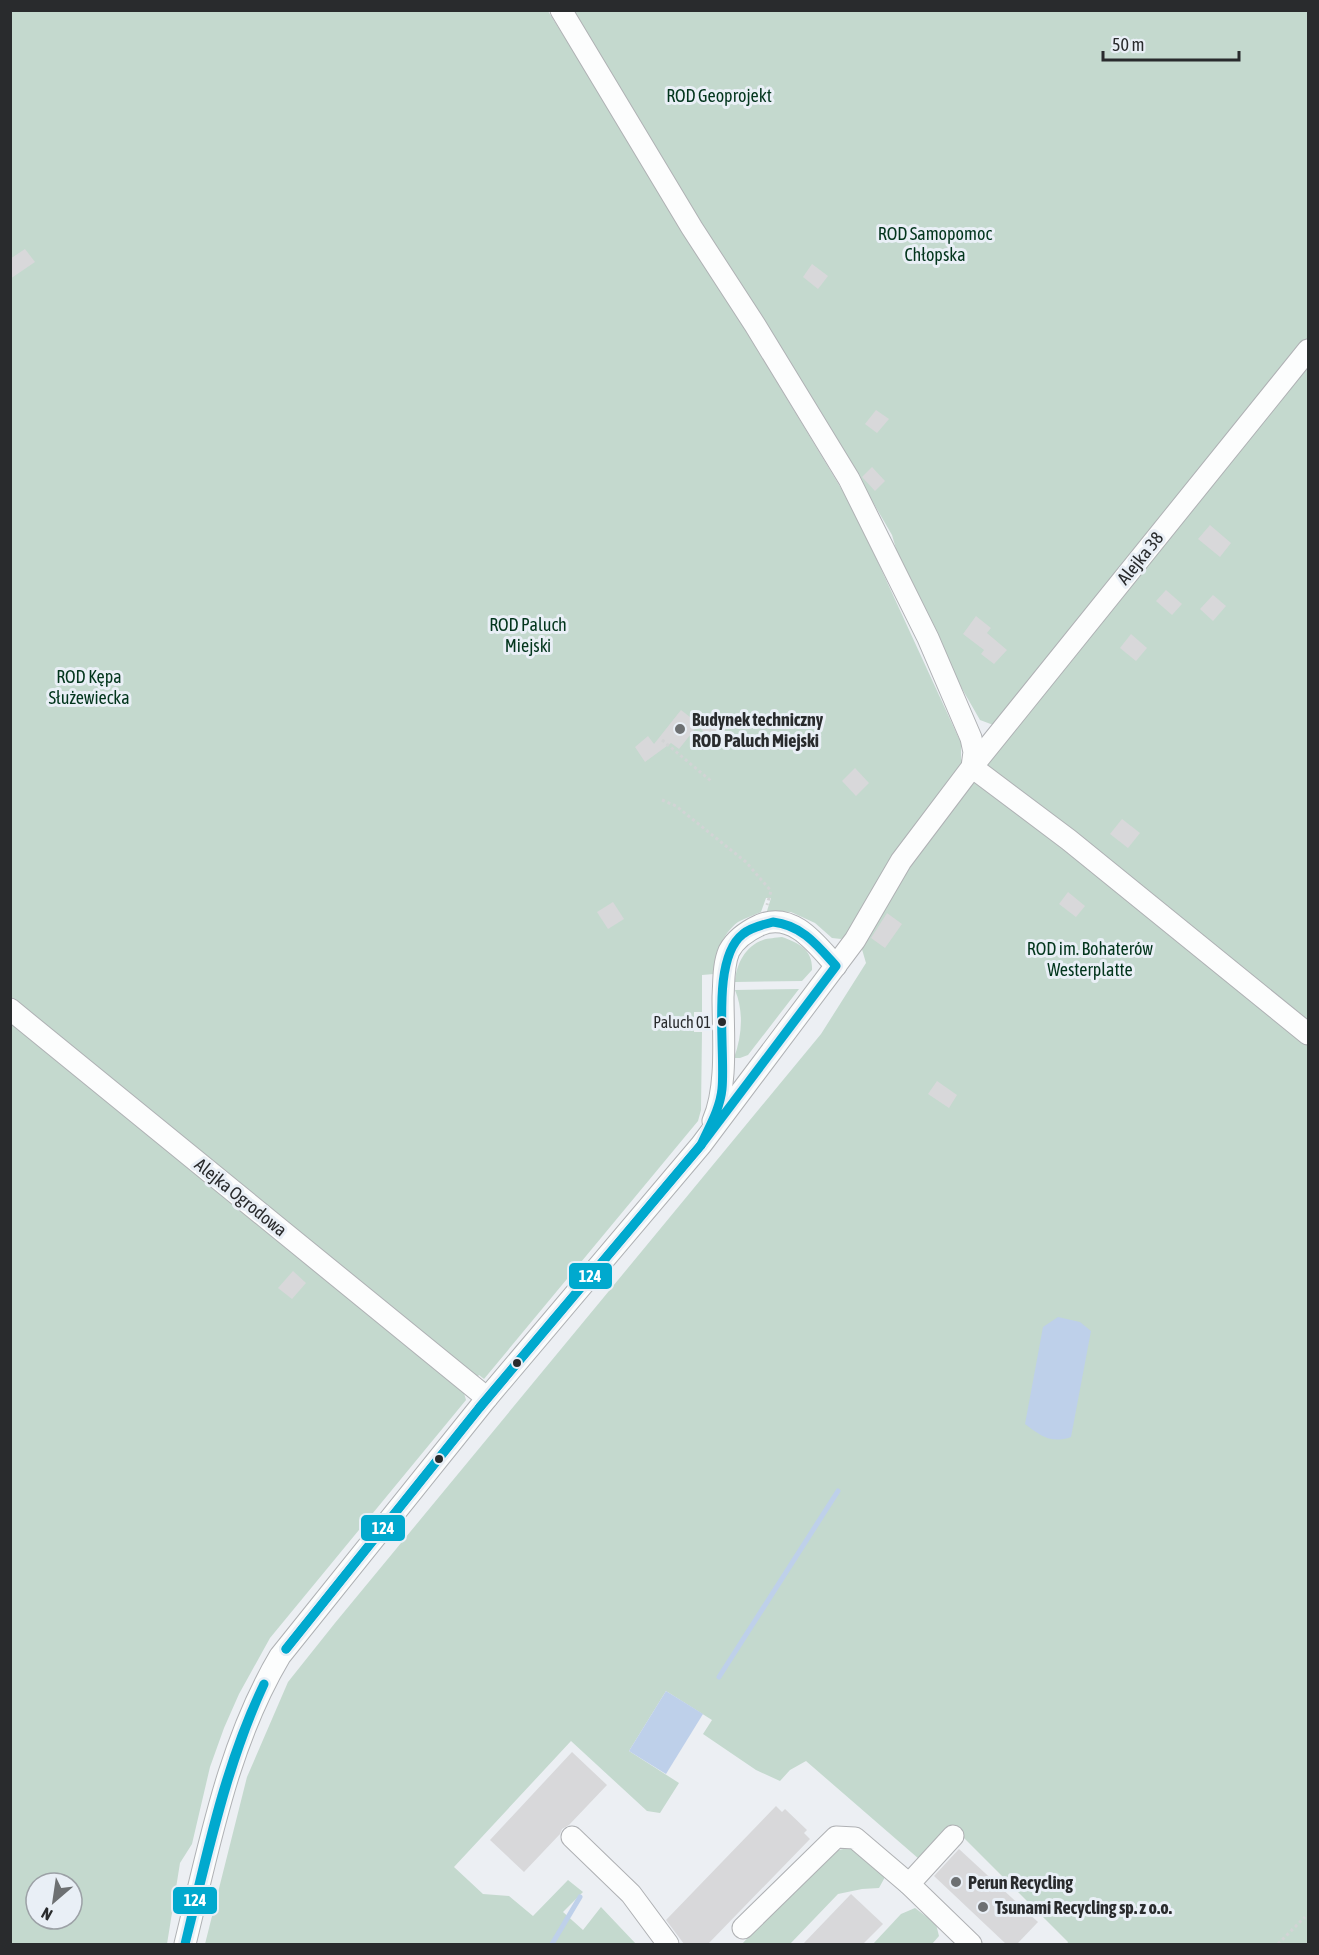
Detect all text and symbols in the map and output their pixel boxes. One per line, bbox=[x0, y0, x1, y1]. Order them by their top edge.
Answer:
scale bar bbox=[1103, 24, 1240, 62]
text: 50 m bbox=[1112, 34, 1144, 55]
park label: ROD Geoprojekt bbox=[666, 85, 772, 106]
park label: ROD Samopomoc Chłopska bbox=[878, 223, 992, 265]
street label: Alejka 38 bbox=[1113, 528, 1167, 588]
park label: ROD Paluch Miejski bbox=[489, 614, 567, 656]
park label: ROD Kępa Służewiecka bbox=[48, 666, 130, 708]
place label: Budynek techniczny ROD Paluch Miejski bbox=[692, 709, 824, 751]
marker: Budynek techniczny ROD Paluch Miejski bbox=[673, 722, 687, 736]
park label: ROD im. Bohaterów Westerplatte bbox=[1027, 938, 1153, 980]
place label: Paluch 01 bbox=[653, 1013, 711, 1031]
marker: Paluch 01 bbox=[716, 1016, 728, 1028]
street label: Alejka Ogrodowa bbox=[191, 1154, 291, 1240]
line badge: 124 bbox=[568, 1262, 613, 1290]
text: 124 bbox=[579, 1267, 602, 1285]
unlabelled marker bbox=[511, 1357, 523, 1369]
unlabelled marker bbox=[433, 1453, 445, 1465]
line badge: 124 bbox=[360, 1514, 406, 1542]
text: 124 bbox=[372, 1519, 395, 1537]
north arrow bbox=[24, 1871, 84, 1931]
place label: Perun Recycling bbox=[968, 1872, 1073, 1893]
marker: Perun Recycling bbox=[949, 1875, 963, 1889]
line badge: 124 bbox=[172, 1886, 218, 1915]
text: 124 bbox=[184, 1891, 207, 1909]
place label: Tsunami Recycling sp. z o.o. bbox=[995, 1897, 1172, 1918]
marker: Tsunami Recycling sp. z o.o. bbox=[976, 1900, 990, 1914]
text: N bbox=[38, 1904, 55, 1924]

